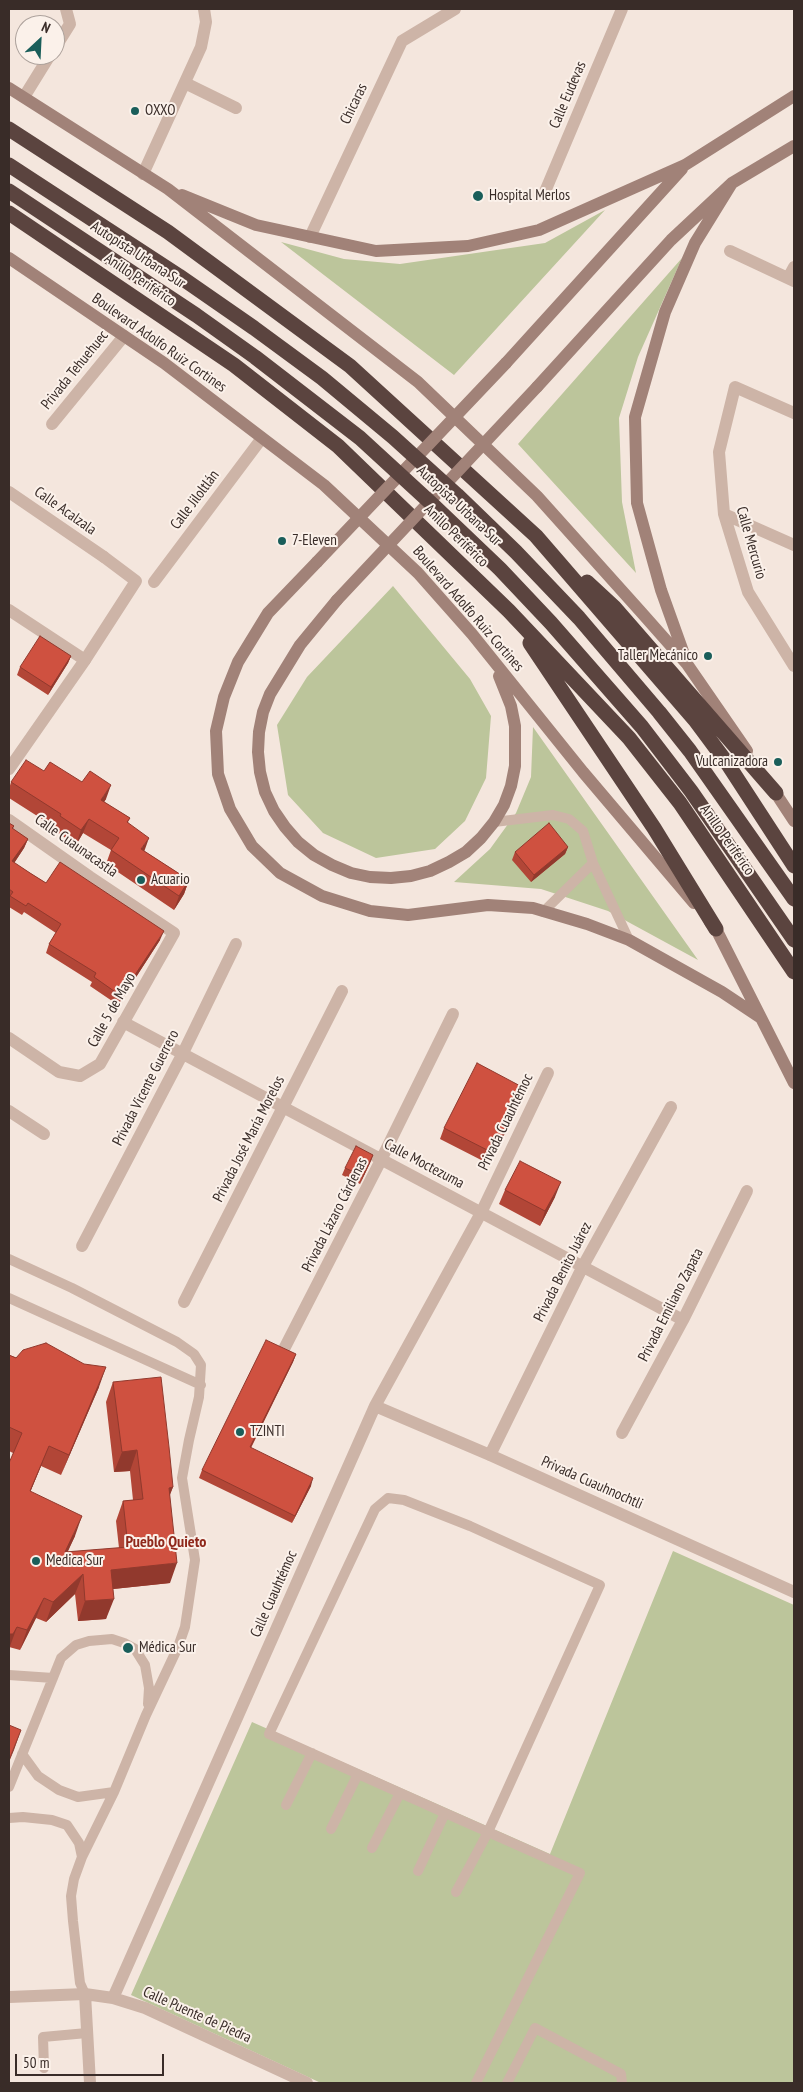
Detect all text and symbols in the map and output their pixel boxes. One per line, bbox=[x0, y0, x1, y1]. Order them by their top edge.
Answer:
north arrow bbox=[15, 15, 65, 65]
text: N bbox=[39, 18, 53, 37]
street label: Calle Eudevas bbox=[546, 59, 590, 131]
street label: Chicaras bbox=[336, 81, 372, 127]
place label: OXXO bbox=[145, 102, 175, 120]
marker: OXXO bbox=[129, 105, 141, 117]
place label: Hospital Merlos bbox=[489, 187, 570, 205]
marker: Hospital Merlos bbox=[471, 189, 485, 203]
street label: Autopista Urbana Sur bbox=[87, 218, 189, 292]
street label: Anillo Periférico bbox=[101, 250, 179, 310]
street label: Boulevard Adolfo Ruiz Cortines bbox=[88, 290, 230, 396]
street label: Privada Tehuehuec bbox=[38, 327, 112, 413]
street label: Autopista Urbana Sur bbox=[413, 462, 505, 550]
street label: Calle Jiloltlán bbox=[167, 467, 223, 533]
street label: Calle Acalzala bbox=[30, 483, 100, 539]
street label: Anillo Periférico bbox=[420, 501, 492, 571]
street label: Calle Mercurio bbox=[732, 505, 770, 581]
place label: 7-Eleven bbox=[292, 532, 337, 550]
marker: 7-Eleven bbox=[276, 535, 288, 547]
street label: Boulevard Adolfo Ruiz Cortines bbox=[409, 543, 527, 675]
place label: Taller Mecánico bbox=[618, 647, 698, 665]
marker: Taller Mecánico bbox=[702, 650, 714, 662]
place label: Vulcanizadora bbox=[696, 753, 768, 771]
marker: Vulcanizadora bbox=[772, 756, 784, 768]
street label: Anillo Periférico bbox=[696, 801, 758, 879]
street label: Calle Cuaunacastla bbox=[31, 811, 121, 881]
place label: Acuario bbox=[151, 871, 190, 889]
marker: Acuario bbox=[135, 874, 147, 886]
street label: Calle 5 de Mayo bbox=[84, 970, 140, 1050]
street label: Privada Vicente Guerrero bbox=[109, 1027, 183, 1149]
street label: Privada Cuauhtémoc bbox=[475, 1071, 537, 1173]
street label: Privada José María Morelos bbox=[209, 1073, 289, 1205]
street label: Calle Moctezuma bbox=[381, 1135, 467, 1193]
street label: Privada Lázaro Cárdenas bbox=[298, 1155, 372, 1275]
street label: Privada Benito Juárez bbox=[530, 1219, 596, 1325]
street label: Privada Emiliano Zapata bbox=[635, 1245, 707, 1365]
place label: TZINTI bbox=[250, 1423, 285, 1441]
marker: TZINTI bbox=[234, 1426, 246, 1438]
street label: Privada Cuauhnochtli bbox=[538, 1453, 646, 1513]
district label: Pueblo Quieto bbox=[126, 1532, 206, 1552]
street label: Calle Cuauhtémoc bbox=[247, 1548, 301, 1640]
place label: Medica Sur bbox=[46, 1552, 103, 1570]
marker: Medica Sur bbox=[30, 1555, 42, 1567]
place label: Médica Sur bbox=[139, 1639, 196, 1657]
marker: Médica Sur bbox=[121, 1641, 135, 1655]
street label: Calle Puente de Piedra bbox=[140, 1983, 254, 2047]
scale bar bbox=[18, 2044, 166, 2076]
text: 50 m bbox=[23, 2053, 49, 2072]

